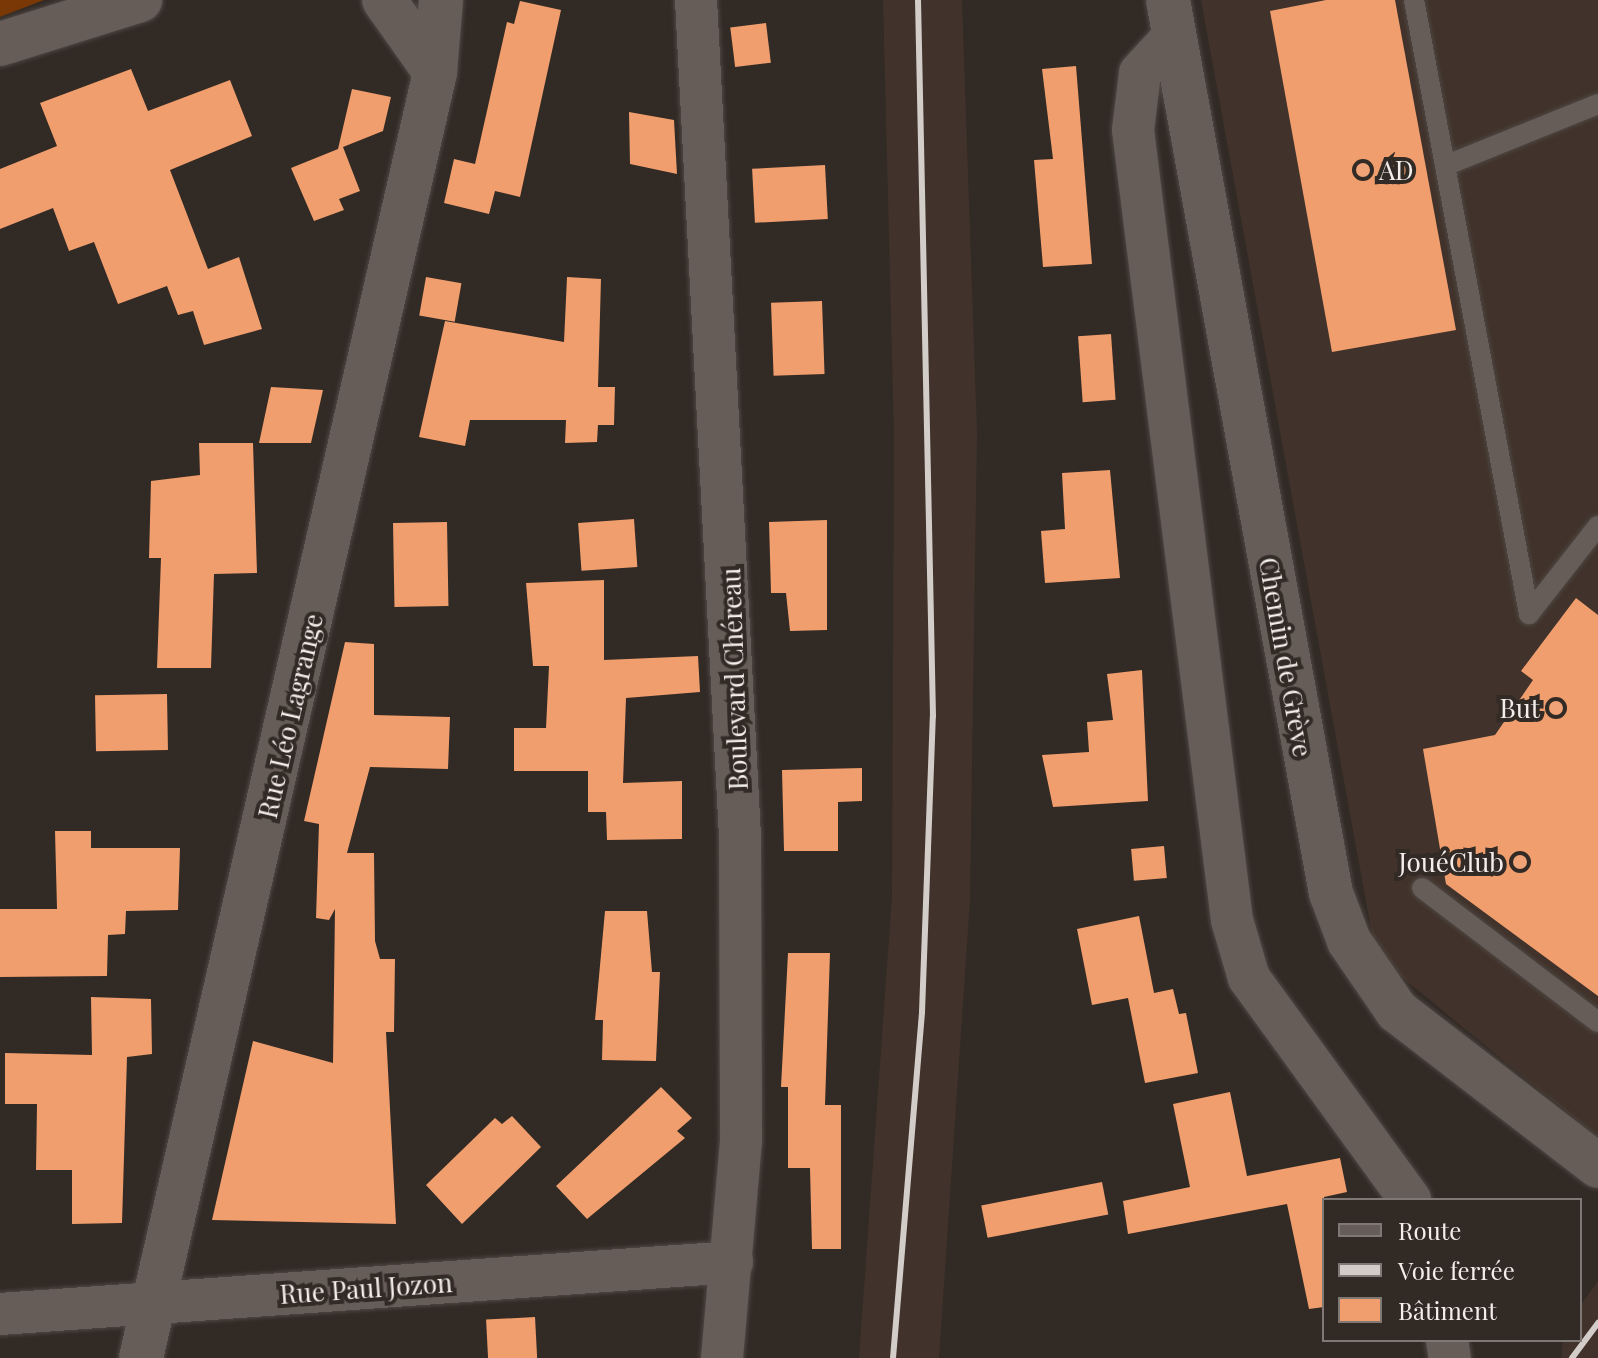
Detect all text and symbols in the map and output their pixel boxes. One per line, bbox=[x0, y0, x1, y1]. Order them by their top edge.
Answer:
place label: AD bbox=[1379, 154, 1414, 186]
marker: AD bbox=[1354, 161, 1372, 179]
street label: Chemin de Grève bbox=[1253, 555, 1319, 759]
street label: Boulevard Chéreau bbox=[715, 567, 753, 791]
street label: Rue Léo Lagrange bbox=[251, 611, 329, 821]
place label: But bbox=[1499, 692, 1540, 724]
marker: But bbox=[1547, 699, 1565, 717]
place label: JouéClub bbox=[1398, 846, 1504, 878]
marker: JouéClub bbox=[1511, 853, 1529, 871]
legend bbox=[1322, 1198, 1582, 1342]
text: Route bbox=[1398, 1214, 1461, 1246]
text: Voie ferrée bbox=[1398, 1254, 1515, 1286]
street label: Rue Paul Jozon bbox=[279, 1266, 453, 1310]
text: Bâtiment bbox=[1398, 1294, 1497, 1326]

